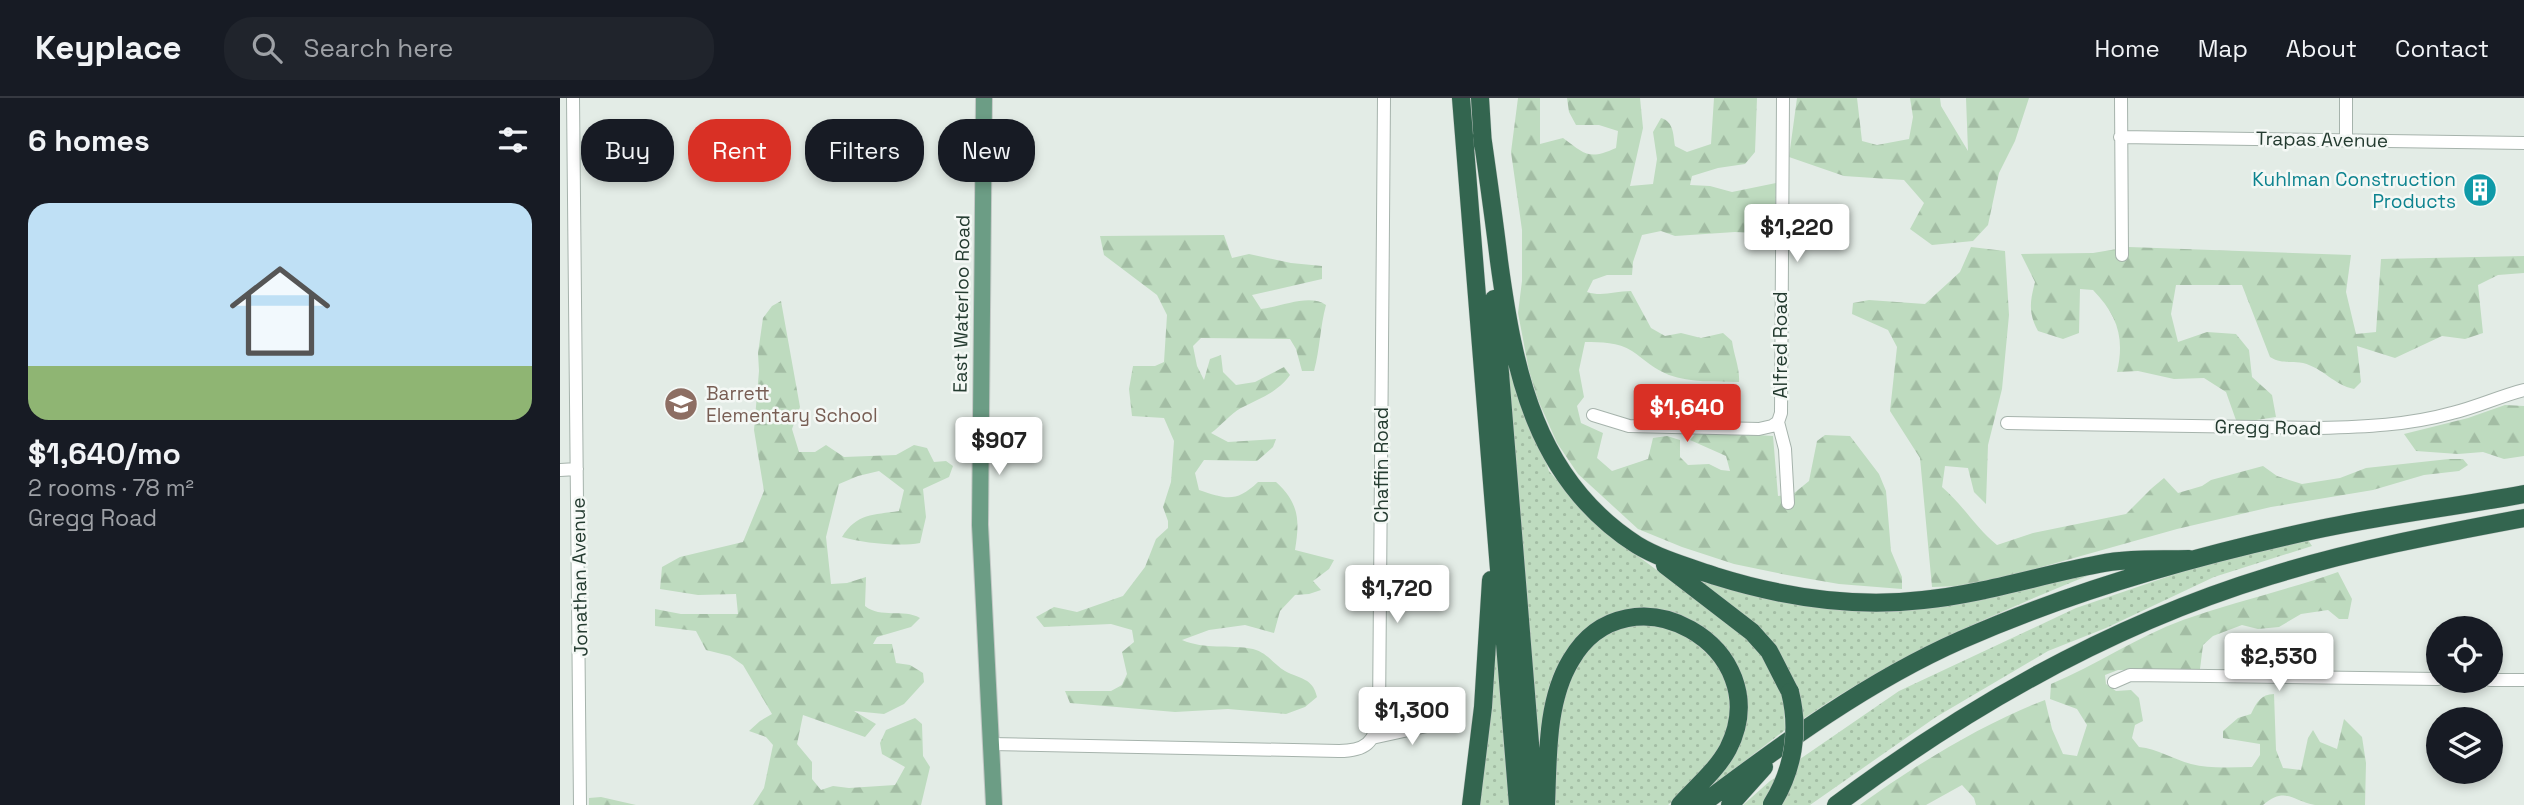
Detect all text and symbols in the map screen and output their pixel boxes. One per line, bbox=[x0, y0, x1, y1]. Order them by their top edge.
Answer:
search box bbox=[224, 17, 714, 80]
text: Keyplace bbox=[35, 27, 182, 69]
icon: search bbox=[248, 29, 286, 67]
text: Search here bbox=[304, 31, 453, 65]
text: Home bbox=[2094, 33, 2160, 64]
text: Map bbox=[2198, 33, 2248, 64]
text: About bbox=[2286, 33, 2357, 64]
text: Contact bbox=[2395, 33, 2489, 64]
chip: Buy bbox=[581, 119, 674, 182]
chip: Rent bbox=[688, 119, 791, 182]
chip: Filters bbox=[805, 119, 924, 182]
chip: New bbox=[938, 119, 1035, 182]
text: 6 homes bbox=[28, 121, 150, 160]
icon: filters bbox=[494, 121, 532, 159]
street label: Trapas Avenue bbox=[2256, 126, 2388, 153]
place label: Kuhlman Construction Products bbox=[2252, 167, 2456, 214]
building icon: Kuhlman Construction Products bbox=[2461, 171, 2499, 209]
pin: $1,220 bbox=[1740, 204, 1854, 264]
text: $1,220 bbox=[1760, 212, 1834, 242]
street label: East Waterloo Road bbox=[947, 215, 976, 393]
icon: home bbox=[217, 248, 343, 374]
street label: Alfred Road bbox=[1768, 292, 1793, 398]
place label: Barrett Elementary School bbox=[706, 381, 878, 428]
pin: $1,640 bbox=[1630, 384, 1744, 444]
school or university icon: Barrett Elementary School bbox=[662, 385, 700, 423]
text: $1,640 bbox=[1650, 392, 1724, 422]
street label: Chaffin Road bbox=[1369, 407, 1394, 523]
street label: Gregg Road bbox=[2215, 414, 2321, 441]
pin: $907 bbox=[958, 418, 1040, 477]
text: $907 bbox=[971, 425, 1027, 455]
text: $1,640/mo bbox=[28, 434, 181, 473]
text: 2 rooms · 78 m² bbox=[28, 473, 194, 503]
street label: Jonathan Avenue bbox=[566, 497, 593, 657]
text: Gregg Road bbox=[28, 503, 157, 533]
pin: $1,720 bbox=[1340, 566, 1454, 625]
text: $1,720 bbox=[1361, 573, 1433, 603]
map controls bbox=[2426, 616, 2503, 784]
button: locate bbox=[2426, 616, 2503, 693]
pin: $2,530 bbox=[2222, 634, 2336, 693]
text: $2,530 bbox=[2240, 641, 2318, 671]
pin: $1,300 bbox=[1355, 688, 1469, 747]
text: $1,300 bbox=[1375, 695, 1449, 725]
button: layers bbox=[2426, 707, 2503, 784]

